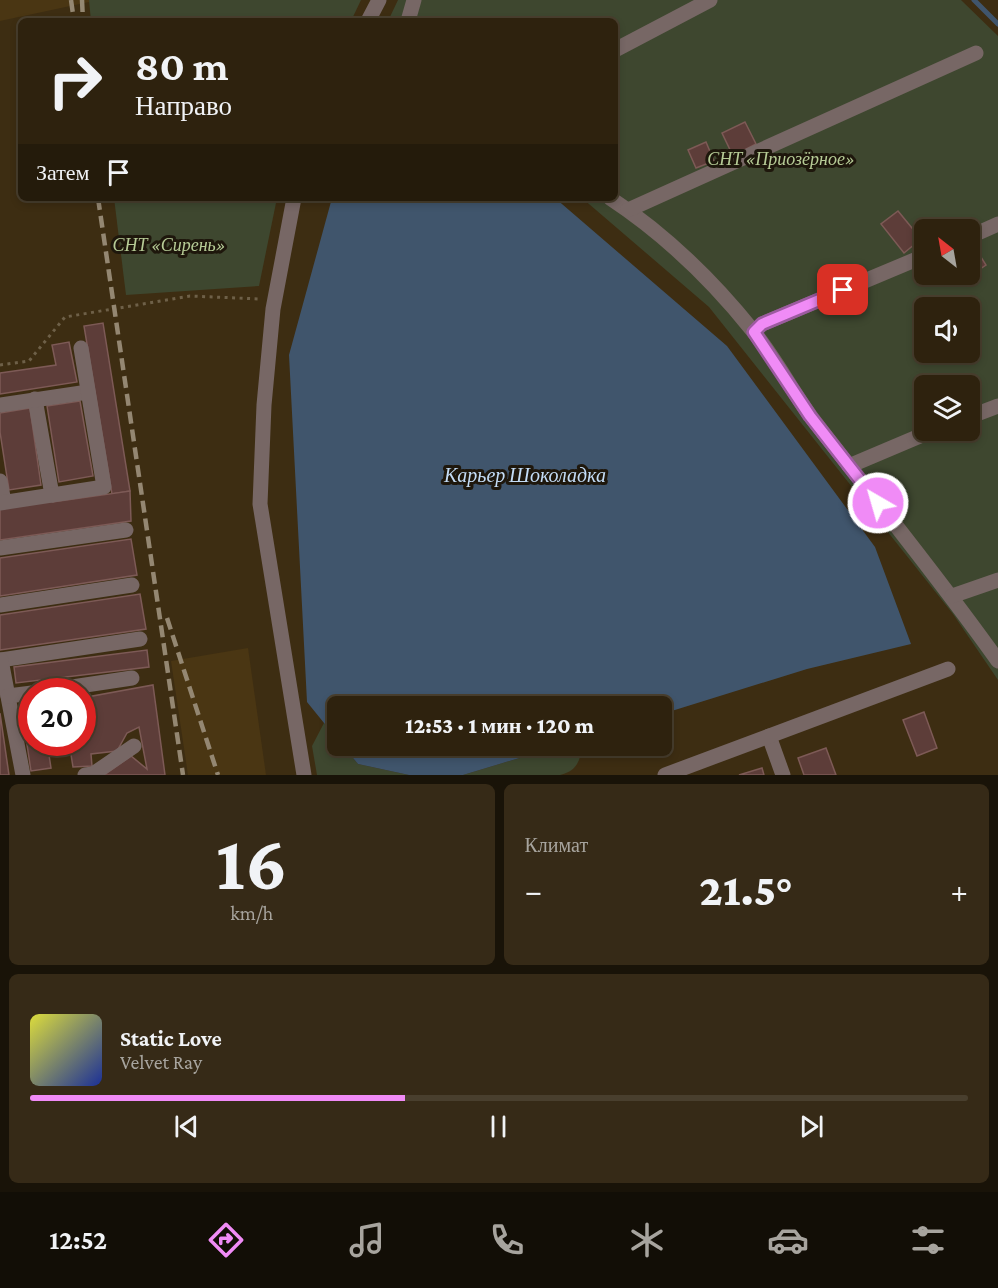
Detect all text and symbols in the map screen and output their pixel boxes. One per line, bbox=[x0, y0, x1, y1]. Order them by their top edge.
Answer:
icon: right bbox=[36, 42, 114, 120]
text: 80 m bbox=[135, 42, 229, 89]
text: Направо bbox=[135, 91, 232, 121]
park label: СНТ «Приозёрное» bbox=[707, 149, 855, 169]
icon: arrive bbox=[102, 156, 135, 189]
text: Затем bbox=[36, 160, 90, 185]
north arrow bbox=[914, 219, 980, 285]
map controls bbox=[914, 219, 980, 441]
park label: СНТ «Сирень» bbox=[112, 235, 226, 255]
pin bbox=[817, 264, 868, 315]
icon: arrive bbox=[826, 273, 859, 306]
button: sound bbox=[914, 297, 980, 363]
button: layers bbox=[914, 375, 980, 441]
water label: Карьер Шоколадка bbox=[443, 464, 606, 487]
position arrow bbox=[846, 471, 910, 535]
speed limit sign: 20 bbox=[18, 678, 96, 756]
text: 12:53 · 1 мин · 120 m bbox=[405, 713, 594, 738]
text: 16 bbox=[216, 819, 288, 906]
text: Климат bbox=[525, 834, 588, 856]
text: 21.5° bbox=[699, 865, 793, 915]
text: − bbox=[525, 872, 542, 909]
text: + bbox=[951, 872, 968, 909]
text: km/h bbox=[230, 902, 273, 924]
text: Static Love bbox=[120, 1026, 222, 1051]
text: Velvet Ray bbox=[120, 1051, 202, 1073]
icon: previous bbox=[170, 1110, 203, 1143]
icon: pause bbox=[482, 1110, 515, 1143]
icon: next bbox=[795, 1110, 828, 1143]
icon: directions bbox=[205, 1219, 247, 1261]
icon: music bbox=[346, 1219, 388, 1261]
icon: phone bbox=[486, 1219, 528, 1261]
icon: climate bbox=[626, 1219, 668, 1261]
icon: car bbox=[767, 1219, 809, 1261]
icon: filters bbox=[907, 1219, 949, 1261]
text: 12:52 bbox=[49, 1225, 107, 1255]

